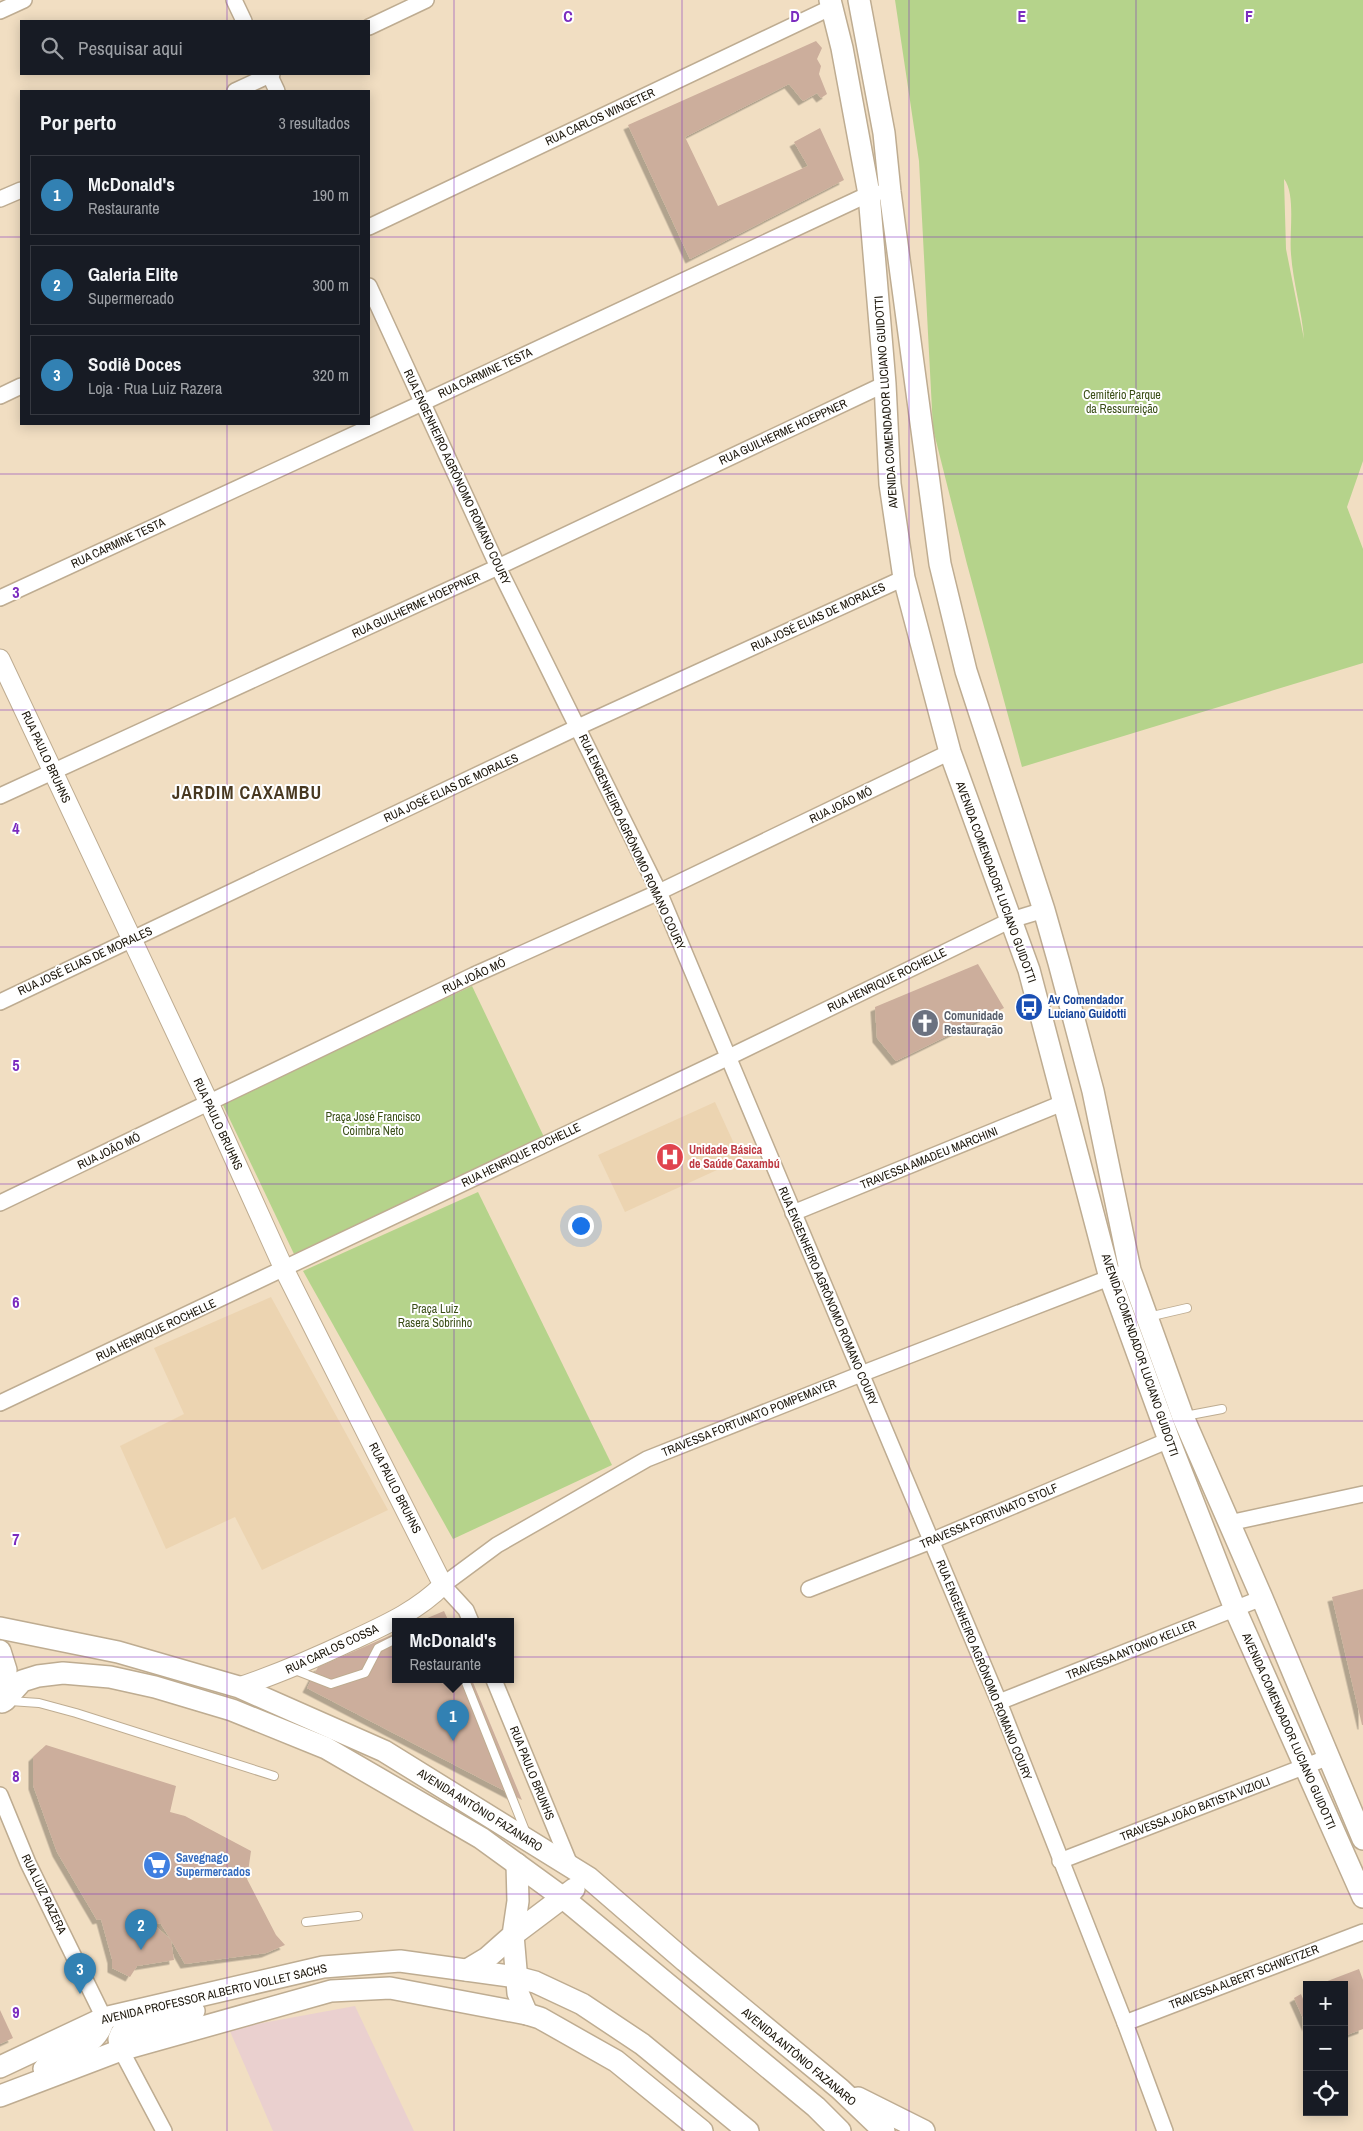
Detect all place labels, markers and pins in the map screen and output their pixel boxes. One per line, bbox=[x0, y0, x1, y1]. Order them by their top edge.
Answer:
bus stop icon: Av Comendador Luciano Guidotti bbox=[1014, 992, 1044, 1022]
place label: Av Comendador Luciano Guidotti bbox=[1048, 992, 1126, 1022]
church icon: Comunidade Restauração bbox=[910, 1008, 940, 1038]
place label: Comunidade Restauração bbox=[944, 1008, 1004, 1038]
hospital icon: Unidade Básica de Saúde Caxambú bbox=[655, 1142, 685, 1172]
place label: Unidade Básica de Saúde Caxambú bbox=[689, 1142, 780, 1172]
pin: 1 bbox=[437, 1700, 469, 1741]
supermarket icon: Savegnago Supermercados bbox=[142, 1850, 172, 1880]
place label: Savegnago Supermercados bbox=[176, 1850, 251, 1880]
pin: 2 bbox=[125, 1909, 157, 1950]
pin: 3 bbox=[64, 1953, 96, 1994]

